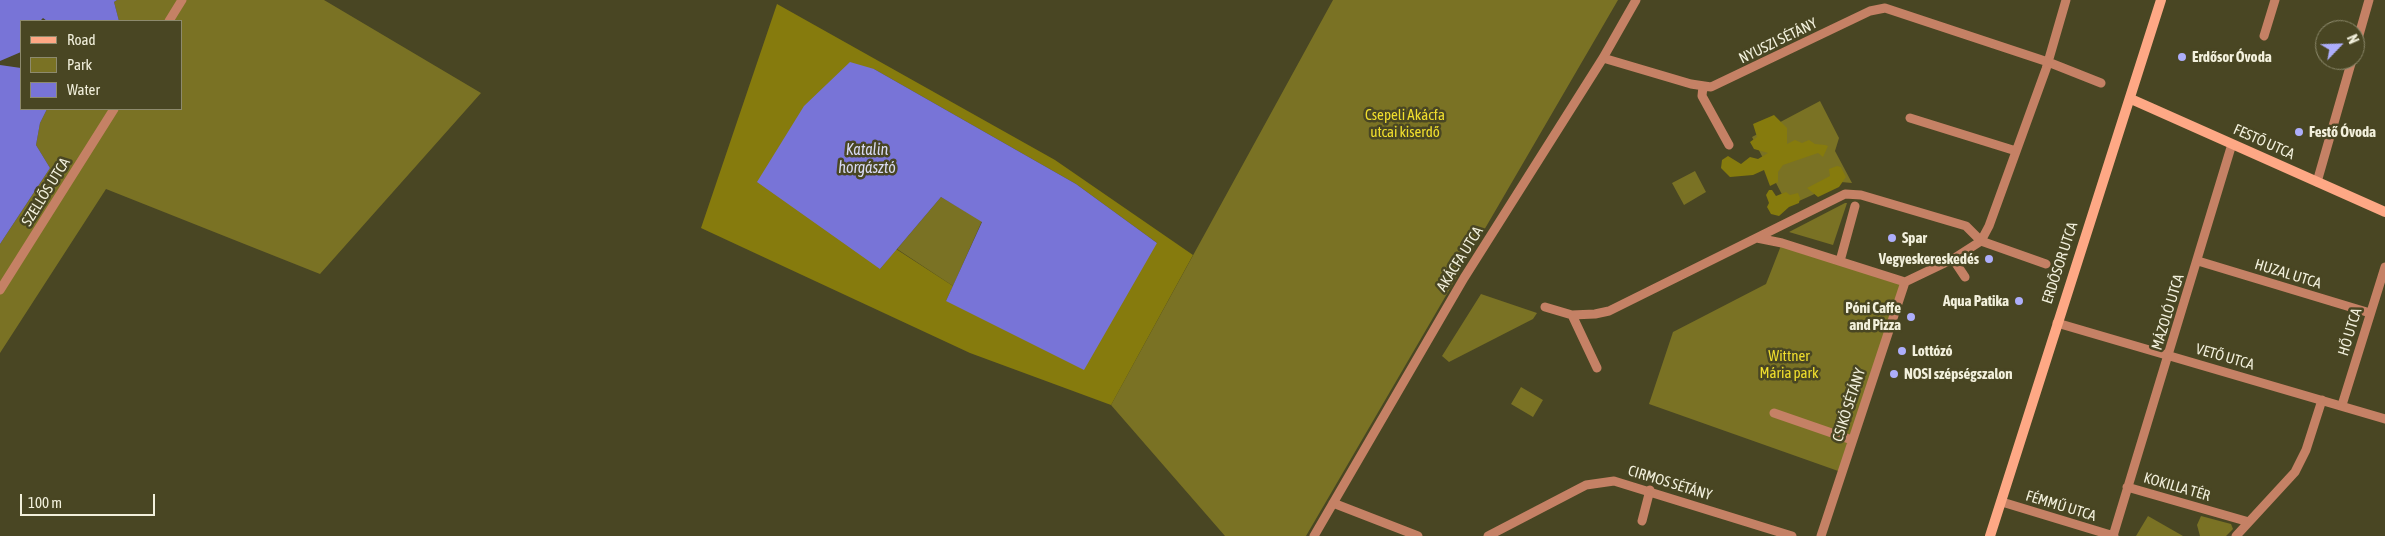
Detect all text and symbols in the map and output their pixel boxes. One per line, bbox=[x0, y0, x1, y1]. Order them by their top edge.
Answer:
street label: NYUSZI SÉTÁNY bbox=[1736, 14, 1820, 68]
legend bbox=[20, 20, 182, 110]
north arrow bbox=[2315, 20, 2365, 70]
text: Road bbox=[67, 31, 96, 48]
text: N bbox=[2344, 32, 2362, 46]
place label: Erdősor Óvoda bbox=[2192, 48, 2272, 66]
marker: Erdősor Óvoda bbox=[2176, 51, 2188, 63]
text: Park bbox=[67, 56, 92, 73]
text: Water bbox=[67, 81, 100, 98]
park label: Csepeli Akácfa utcai kiserdő bbox=[1365, 106, 1445, 141]
street label: FESTŐ UTCA bbox=[2231, 121, 2297, 163]
place label: Festő Óvoda bbox=[2309, 123, 2376, 141]
marker: Festő Óvoda bbox=[2293, 126, 2305, 138]
water label: Katalin horgásztó bbox=[838, 140, 896, 178]
street label: SZELLŐS UTCA bbox=[18, 155, 74, 229]
street label: ERDŐSOR UTCA bbox=[2038, 220, 2082, 306]
street label: AKÁCFA UTCA bbox=[1433, 223, 1487, 295]
place label: Spar bbox=[1902, 229, 1927, 247]
marker: Spar bbox=[1886, 232, 1898, 244]
place label: Vegyeskereskedés bbox=[1879, 250, 1979, 268]
marker: Vegyeskereskedés bbox=[1983, 253, 1995, 265]
street label: HUZAL UTCA bbox=[2252, 255, 2324, 293]
street label: MÁZOLÓ UTCA bbox=[2148, 272, 2188, 352]
place label: Aqua Patika bbox=[1943, 292, 2009, 310]
marker: Aqua Patika bbox=[2013, 295, 2025, 307]
place label: Póni Caffe and Pizza bbox=[1845, 299, 1901, 334]
street label: HŐ UTCA bbox=[2334, 306, 2366, 358]
marker: Póni Caffe and Pizza bbox=[1905, 311, 1917, 323]
street label: VETŐ UTCA bbox=[2194, 340, 2256, 374]
place label: Lottózó bbox=[1912, 342, 1953, 360]
marker: Lottózó bbox=[1896, 345, 1908, 357]
park label: Wittner Mária park bbox=[1759, 347, 1819, 382]
place label: NOSI szépségszalon bbox=[1904, 365, 2013, 383]
street label: CSIKÓ SÉTÁNY bbox=[1829, 366, 1869, 444]
marker: NOSI szépségszalon bbox=[1888, 368, 1900, 380]
street label: CIRMOS SÉTÁNY bbox=[1626, 462, 1714, 504]
street label: KOKILLA TÉR bbox=[2142, 469, 2212, 505]
scale bar bbox=[22, 484, 158, 516]
street label: FÉMMŰ UTCA bbox=[2024, 487, 2098, 525]
text: 100 m bbox=[28, 494, 62, 511]

